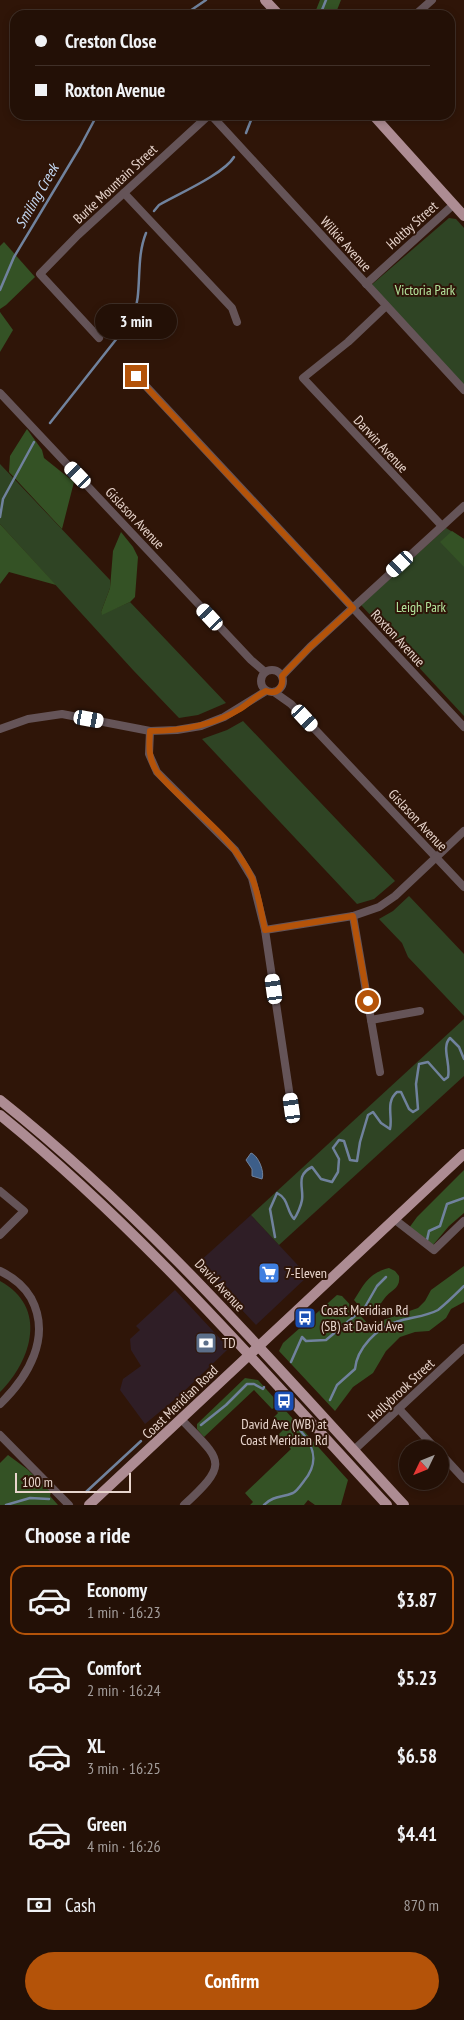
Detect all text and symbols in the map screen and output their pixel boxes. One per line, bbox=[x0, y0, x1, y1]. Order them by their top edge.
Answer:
text: Creston Close bbox=[65, 29, 157, 53]
text: Roxton Avenue bbox=[65, 78, 165, 102]
street label: Burke Mountain Street bbox=[69, 140, 161, 228]
water label: Smiling Creek bbox=[11, 158, 64, 231]
street label: Holtby Street bbox=[382, 197, 442, 253]
street label: Wilkie Avenue bbox=[317, 213, 376, 275]
park label: Victoria Park bbox=[394, 281, 456, 299]
callout: 3 min bbox=[95, 304, 177, 338]
text: 3 min bbox=[120, 311, 152, 331]
route end bbox=[125, 365, 147, 387]
street label: Darwin Avenue bbox=[350, 411, 412, 477]
car bbox=[62, 459, 93, 491]
street label: Gislason Avenue bbox=[102, 483, 168, 553]
car bbox=[383, 548, 416, 580]
park label: Leigh Park bbox=[396, 598, 447, 616]
car bbox=[194, 601, 225, 633]
street label: Roxton Avenue bbox=[367, 606, 429, 670]
car bbox=[289, 702, 320, 734]
car bbox=[72, 709, 105, 729]
street label: Gislason Avenue bbox=[385, 785, 451, 855]
car bbox=[264, 973, 283, 1005]
route start bbox=[357, 990, 379, 1012]
car bbox=[282, 1092, 301, 1124]
street label: David Avenue bbox=[191, 1255, 249, 1315]
supermarket icon: 7-Eleven bbox=[257, 1261, 281, 1285]
place label: 7-Eleven bbox=[285, 1264, 327, 1282]
place label: Coast Meridian Rd (SB) at David Ave bbox=[321, 1301, 408, 1335]
bus stop icon: Coast Meridian Rd (SB) at David Ave bbox=[293, 1306, 317, 1330]
bank icon: TD bbox=[194, 1331, 218, 1355]
place label: TD bbox=[222, 1334, 236, 1352]
street label: Hollybrook Street bbox=[364, 1355, 438, 1425]
street label: Coast Meridian Road bbox=[138, 1361, 222, 1443]
bus stop icon: David Ave (WB) at Coast Meridian Rd bbox=[272, 1389, 296, 1413]
place label: David Ave (WB) at Coast Meridian Rd bbox=[240, 1415, 328, 1449]
north arrow bbox=[399, 1440, 449, 1490]
map controls bbox=[399, 1440, 449, 1490]
scale bar bbox=[15, 1470, 131, 1493]
text: 100 m bbox=[22, 1473, 53, 1491]
text: Choose a ride bbox=[25, 1521, 130, 1549]
icon: car bbox=[27, 1578, 72, 1623]
text: Economy bbox=[87, 1578, 147, 1602]
text: $3.87 bbox=[397, 1588, 437, 1612]
text: 1 min · 16:23 bbox=[87, 1602, 161, 1622]
icon: car bbox=[27, 1656, 72, 1701]
text: Comfort bbox=[87, 1656, 141, 1680]
text: $5.23 bbox=[397, 1666, 437, 1690]
text: 2 min · 16:24 bbox=[87, 1680, 161, 1700]
icon: car bbox=[27, 1734, 72, 1779]
text: XL bbox=[87, 1734, 105, 1758]
text: $6.58 bbox=[397, 1744, 437, 1768]
text: 3 min · 16:25 bbox=[87, 1758, 161, 1778]
icon: car bbox=[27, 1812, 72, 1857]
text: Green bbox=[87, 1812, 127, 1836]
text: $4.41 bbox=[397, 1822, 437, 1846]
text: 4 min · 16:26 bbox=[87, 1836, 161, 1856]
icon: cash bbox=[25, 1891, 53, 1919]
text: Cash bbox=[65, 1893, 96, 1917]
text: 870 m bbox=[404, 1895, 439, 1915]
button: Confirm bbox=[25, 1952, 439, 2010]

